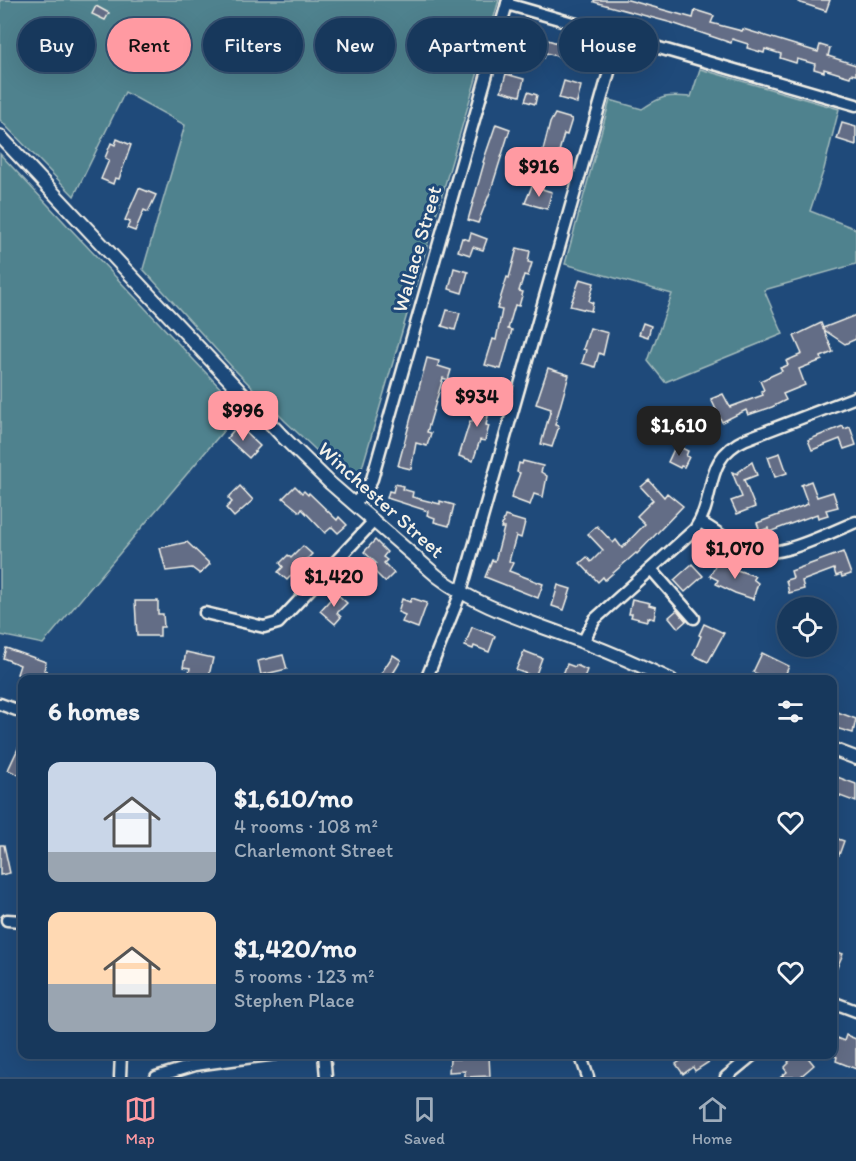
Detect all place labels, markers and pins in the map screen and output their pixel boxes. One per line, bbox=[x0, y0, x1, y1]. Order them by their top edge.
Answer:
pin: $916 bbox=[503, 147, 575, 198]
pin: $934 bbox=[441, 377, 513, 428]
pin: $996 bbox=[207, 391, 279, 442]
pin: $1,610 bbox=[630, 406, 728, 457]
pin: $1,070 bbox=[686, 529, 784, 580]
pin: $1,420 bbox=[285, 557, 383, 608]

